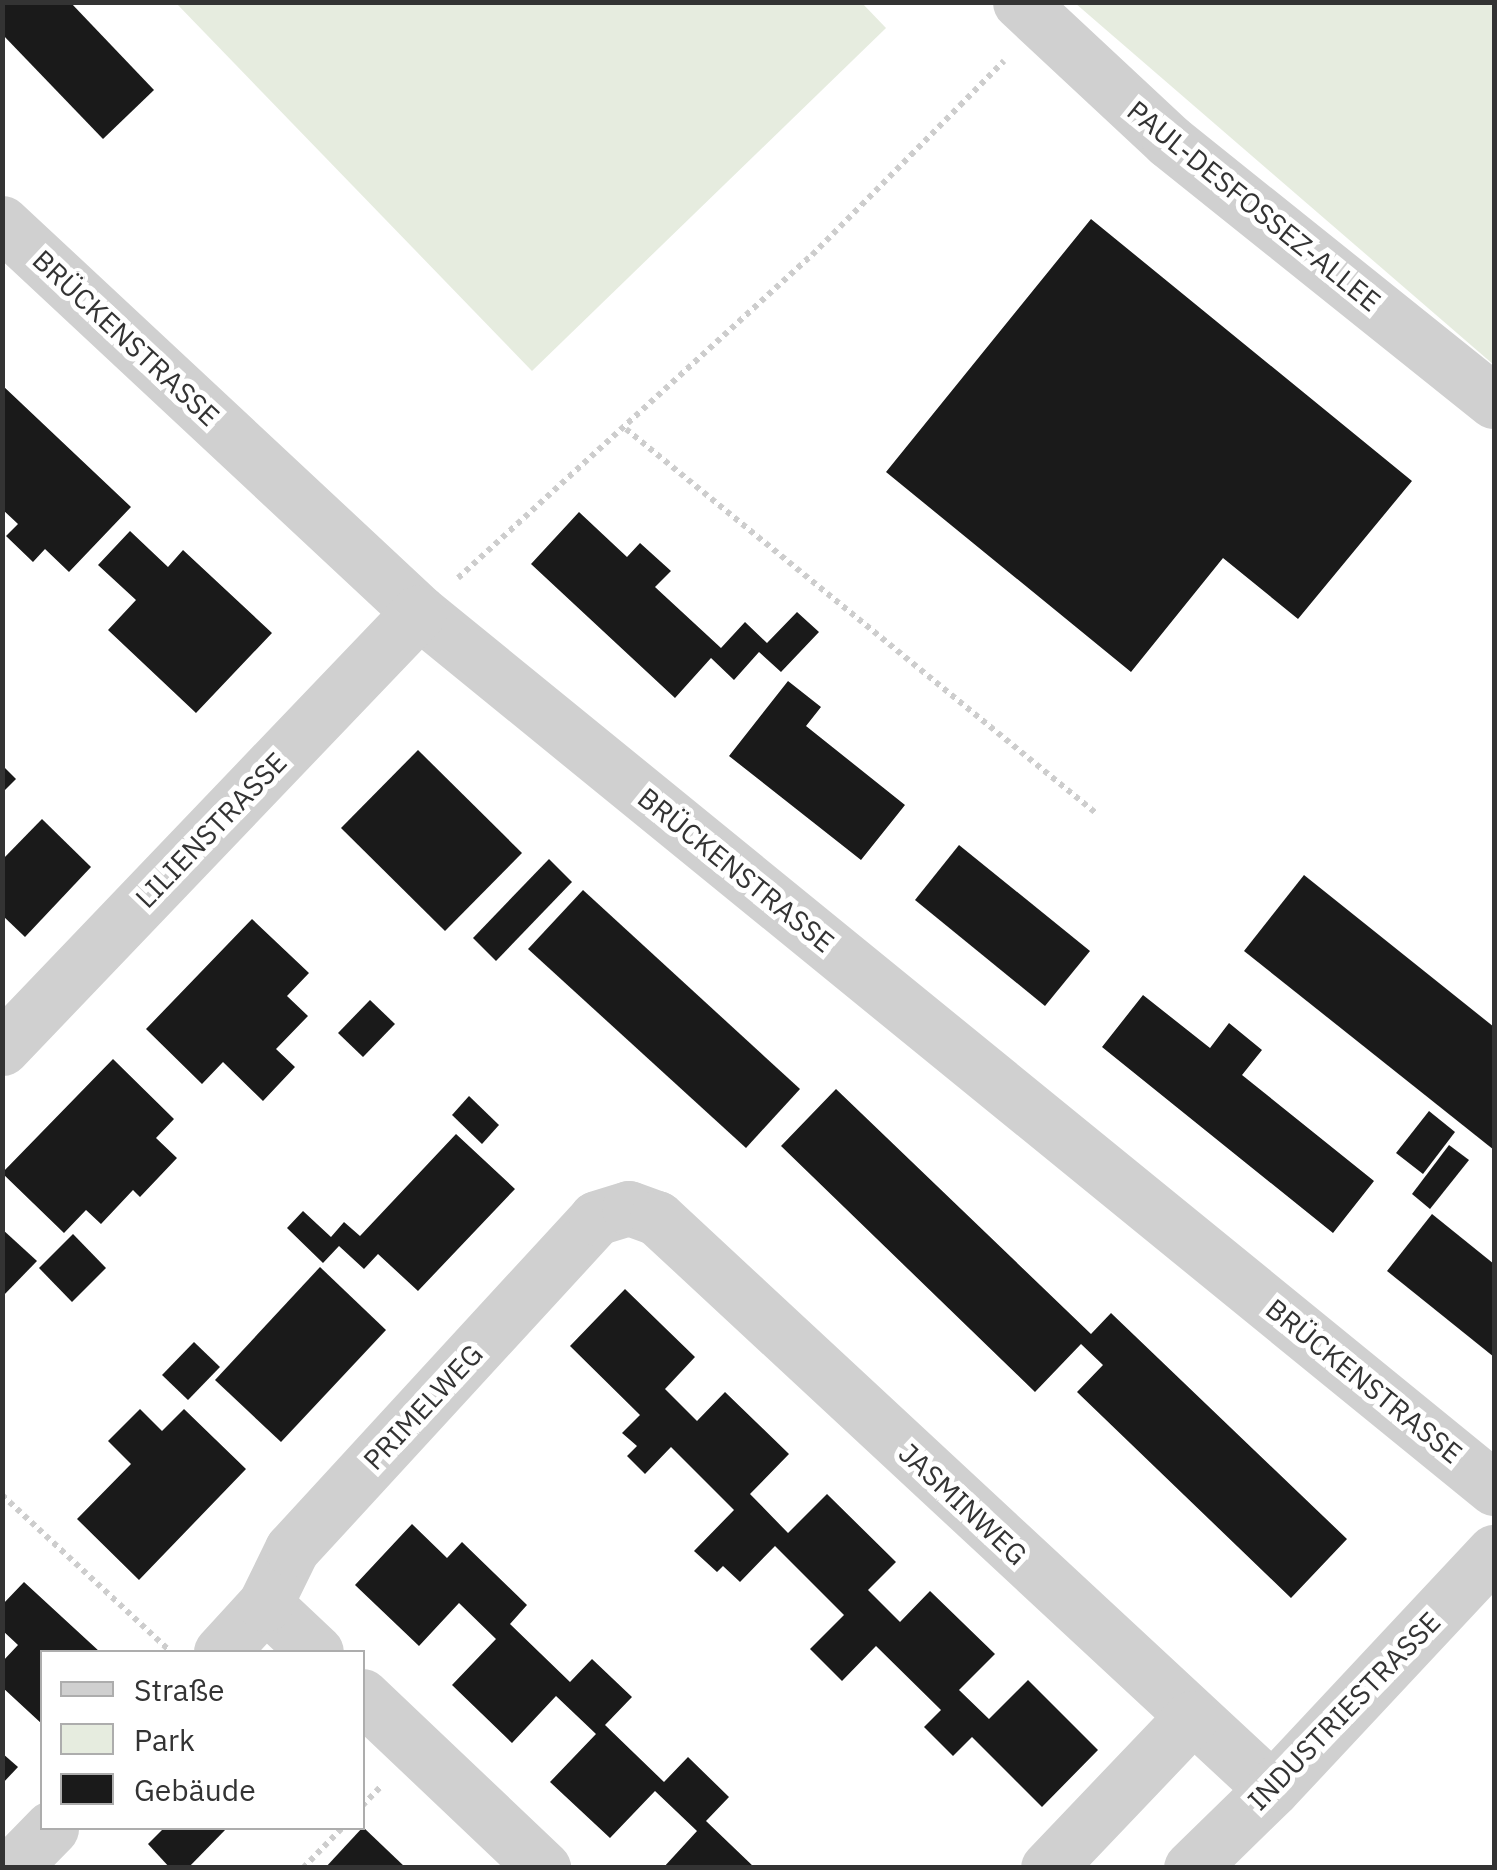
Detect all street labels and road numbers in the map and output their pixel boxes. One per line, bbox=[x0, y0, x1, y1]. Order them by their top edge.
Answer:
street label: PAUL-DESFOSSEZ-ALLEE bbox=[1121, 94, 1387, 318]
street label: BRÜCKENSTRASSE bbox=[26, 243, 226, 433]
street label: LILIENSTRASSE bbox=[128, 745, 294, 915]
street label: BRÜCKENSTRASSE bbox=[631, 781, 841, 959]
street label: BRÜCKENSTRASSE bbox=[1259, 1292, 1469, 1470]
street label: PRIMELWEG bbox=[356, 1337, 490, 1477]
street label: JASMINWEG bbox=[892, 1436, 1034, 1572]
street label: INDUSTRIESTRASSE bbox=[1241, 1605, 1447, 1817]

